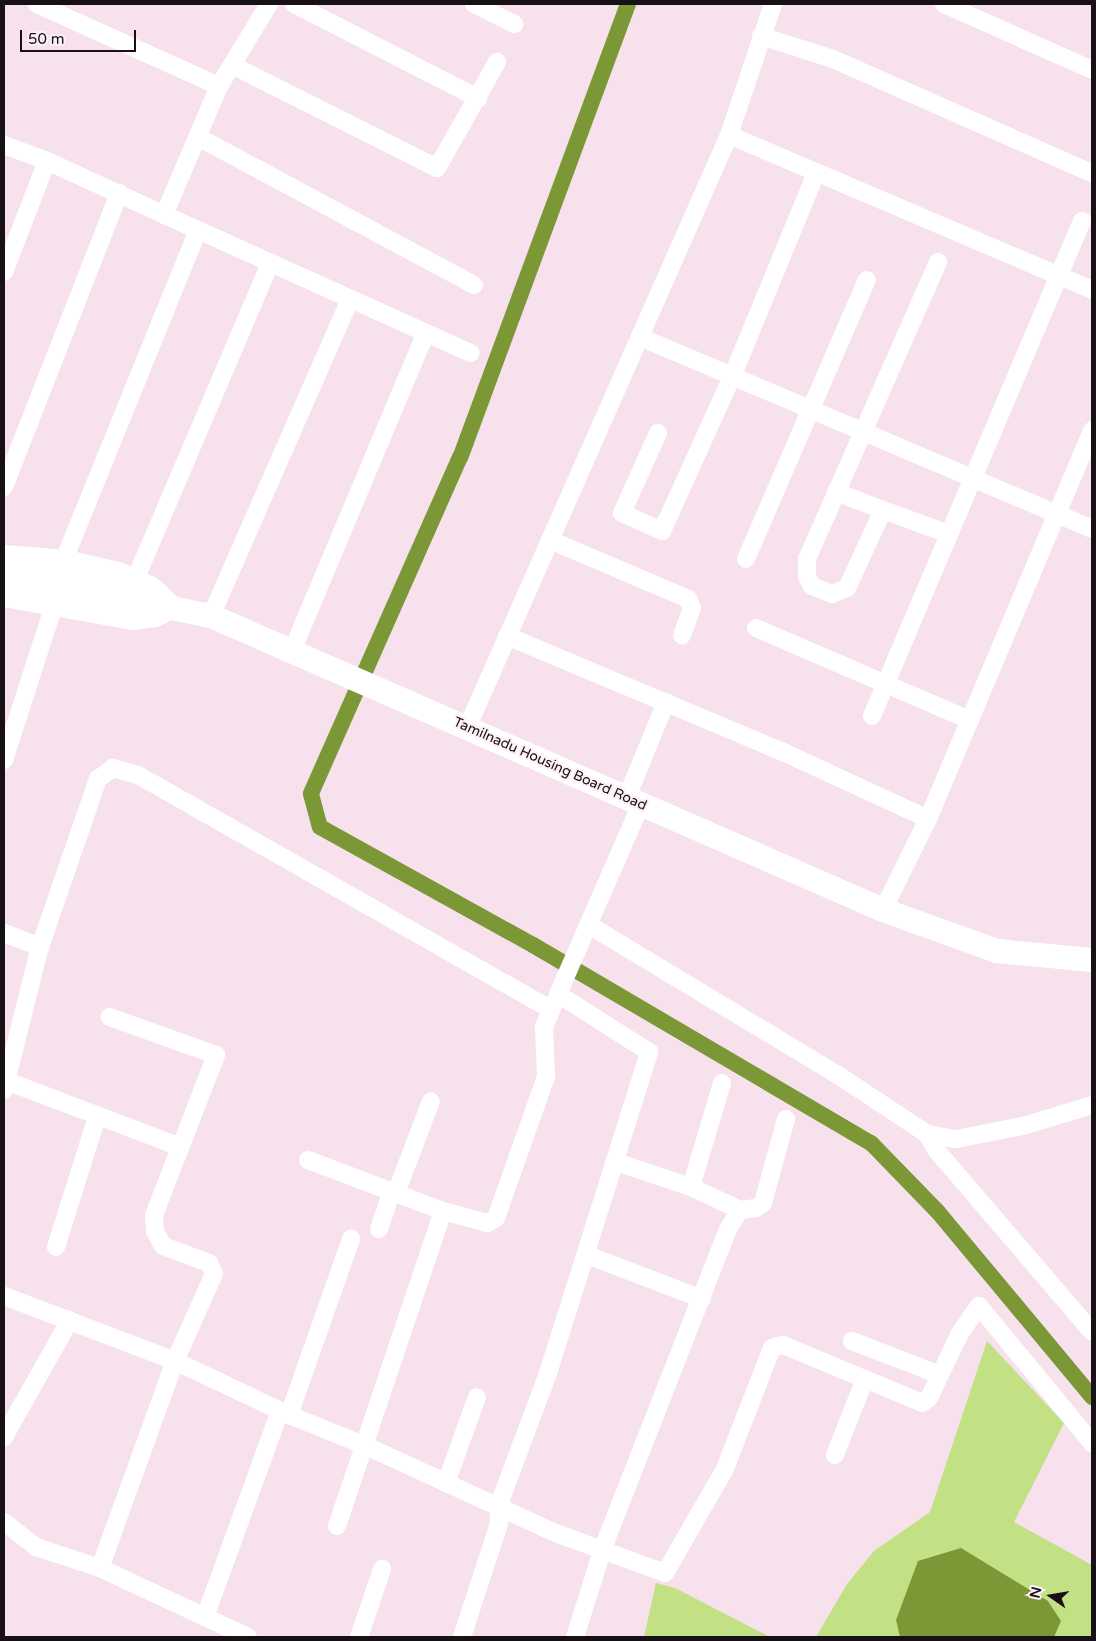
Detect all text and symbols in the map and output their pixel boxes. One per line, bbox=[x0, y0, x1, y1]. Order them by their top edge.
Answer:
scale bar bbox=[22, 20, 139, 52]
text: 50 m bbox=[28, 30, 65, 48]
street label: Tamilnadu Housing Board Road bbox=[451, 714, 649, 814]
north arrow bbox=[1026, 1571, 1076, 1621]
text: N bbox=[1026, 1585, 1045, 1600]

